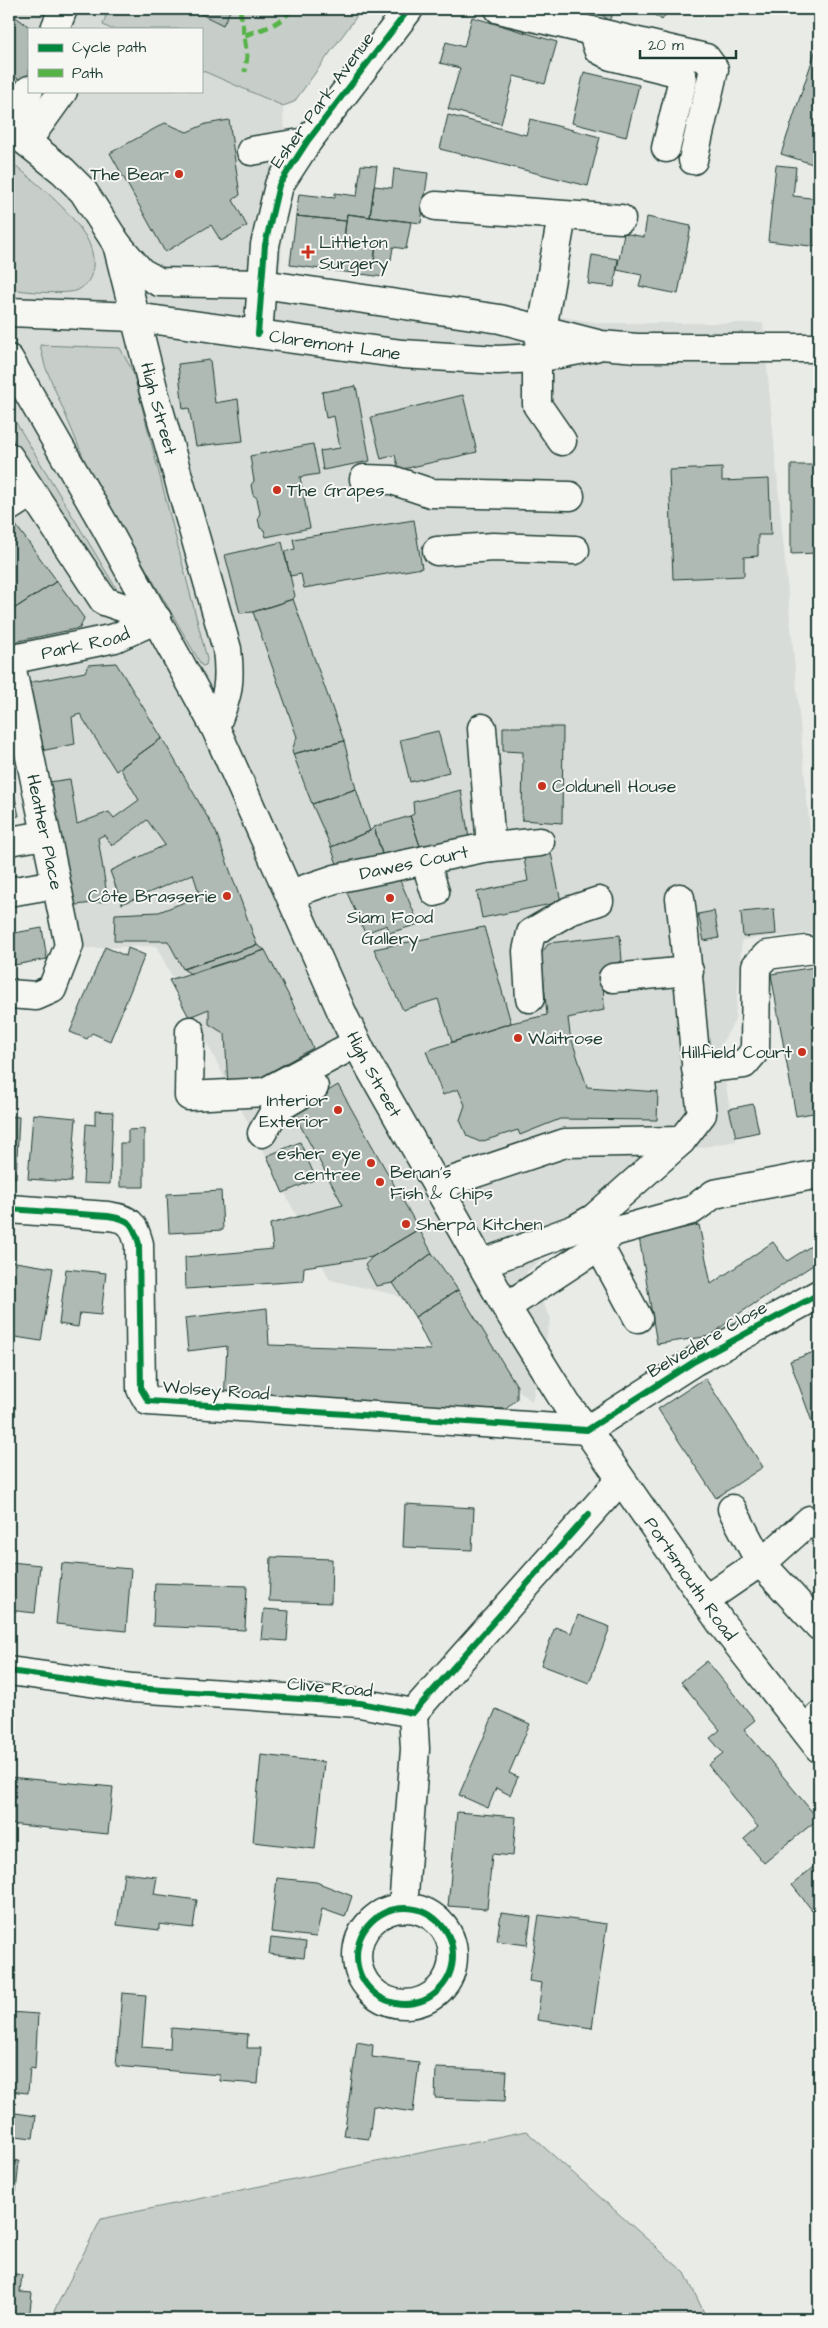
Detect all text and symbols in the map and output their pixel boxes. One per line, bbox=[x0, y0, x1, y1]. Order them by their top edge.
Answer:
street label: Esher Park Avenue bbox=[264, 27, 381, 173]
legend bbox=[28, 28, 202, 92]
scale bar bbox=[640, 28, 737, 60]
text: 20 m bbox=[648, 35, 684, 56]
text: Cycle path bbox=[72, 37, 147, 59]
text: Path bbox=[72, 63, 103, 84]
place label: The Bear bbox=[90, 162, 169, 187]
marker: The Bear bbox=[173, 168, 185, 180]
place label: Littleton Surgery bbox=[319, 230, 389, 277]
marker: Littleton Surgery bbox=[301, 245, 315, 259]
street label: Claremont Lane bbox=[268, 324, 402, 367]
street label: High Street bbox=[134, 360, 183, 458]
place label: The Grapes bbox=[287, 478, 384, 503]
marker: The Grapes bbox=[271, 484, 283, 496]
street label: Park Road bbox=[39, 621, 134, 666]
street label: Heather Place bbox=[20, 772, 69, 892]
place label: Coldunell House bbox=[552, 774, 677, 799]
marker: Coldunell House bbox=[536, 780, 548, 792]
street label: Dawes Court bbox=[357, 839, 471, 887]
place label: Côte Brasserie bbox=[88, 884, 217, 909]
marker: Côte Brasserie bbox=[221, 890, 233, 902]
marker: Siam Food Gallery bbox=[384, 892, 396, 904]
place label: Siam Food Gallery bbox=[347, 905, 433, 952]
place label: Waitrose bbox=[528, 1026, 603, 1051]
street label: High Street bbox=[340, 1027, 408, 1123]
marker: Waitrose bbox=[512, 1032, 524, 1044]
place label: Hillfield Court bbox=[681, 1040, 793, 1065]
marker: Hillfield Court bbox=[796, 1046, 808, 1058]
place label: Interior Exterior bbox=[259, 1088, 328, 1134]
marker: Interior Exterior bbox=[332, 1104, 344, 1116]
place label: esher eye centree bbox=[277, 1141, 361, 1187]
marker: esher eye centree bbox=[365, 1157, 377, 1169]
place label: Benan's Fish & Chips bbox=[390, 1160, 493, 1206]
marker: Benan's Fish & Chips bbox=[374, 1176, 386, 1188]
place label: Sherpa Kitchen bbox=[416, 1212, 542, 1237]
marker: Sherpa Kitchen bbox=[400, 1218, 412, 1230]
street label: Belvedere Close bbox=[643, 1295, 772, 1384]
street label: Wolsey Road bbox=[162, 1374, 270, 1408]
street label: Portsmouth Road bbox=[638, 1512, 742, 1646]
street label: Clive Road bbox=[286, 1671, 374, 1704]

